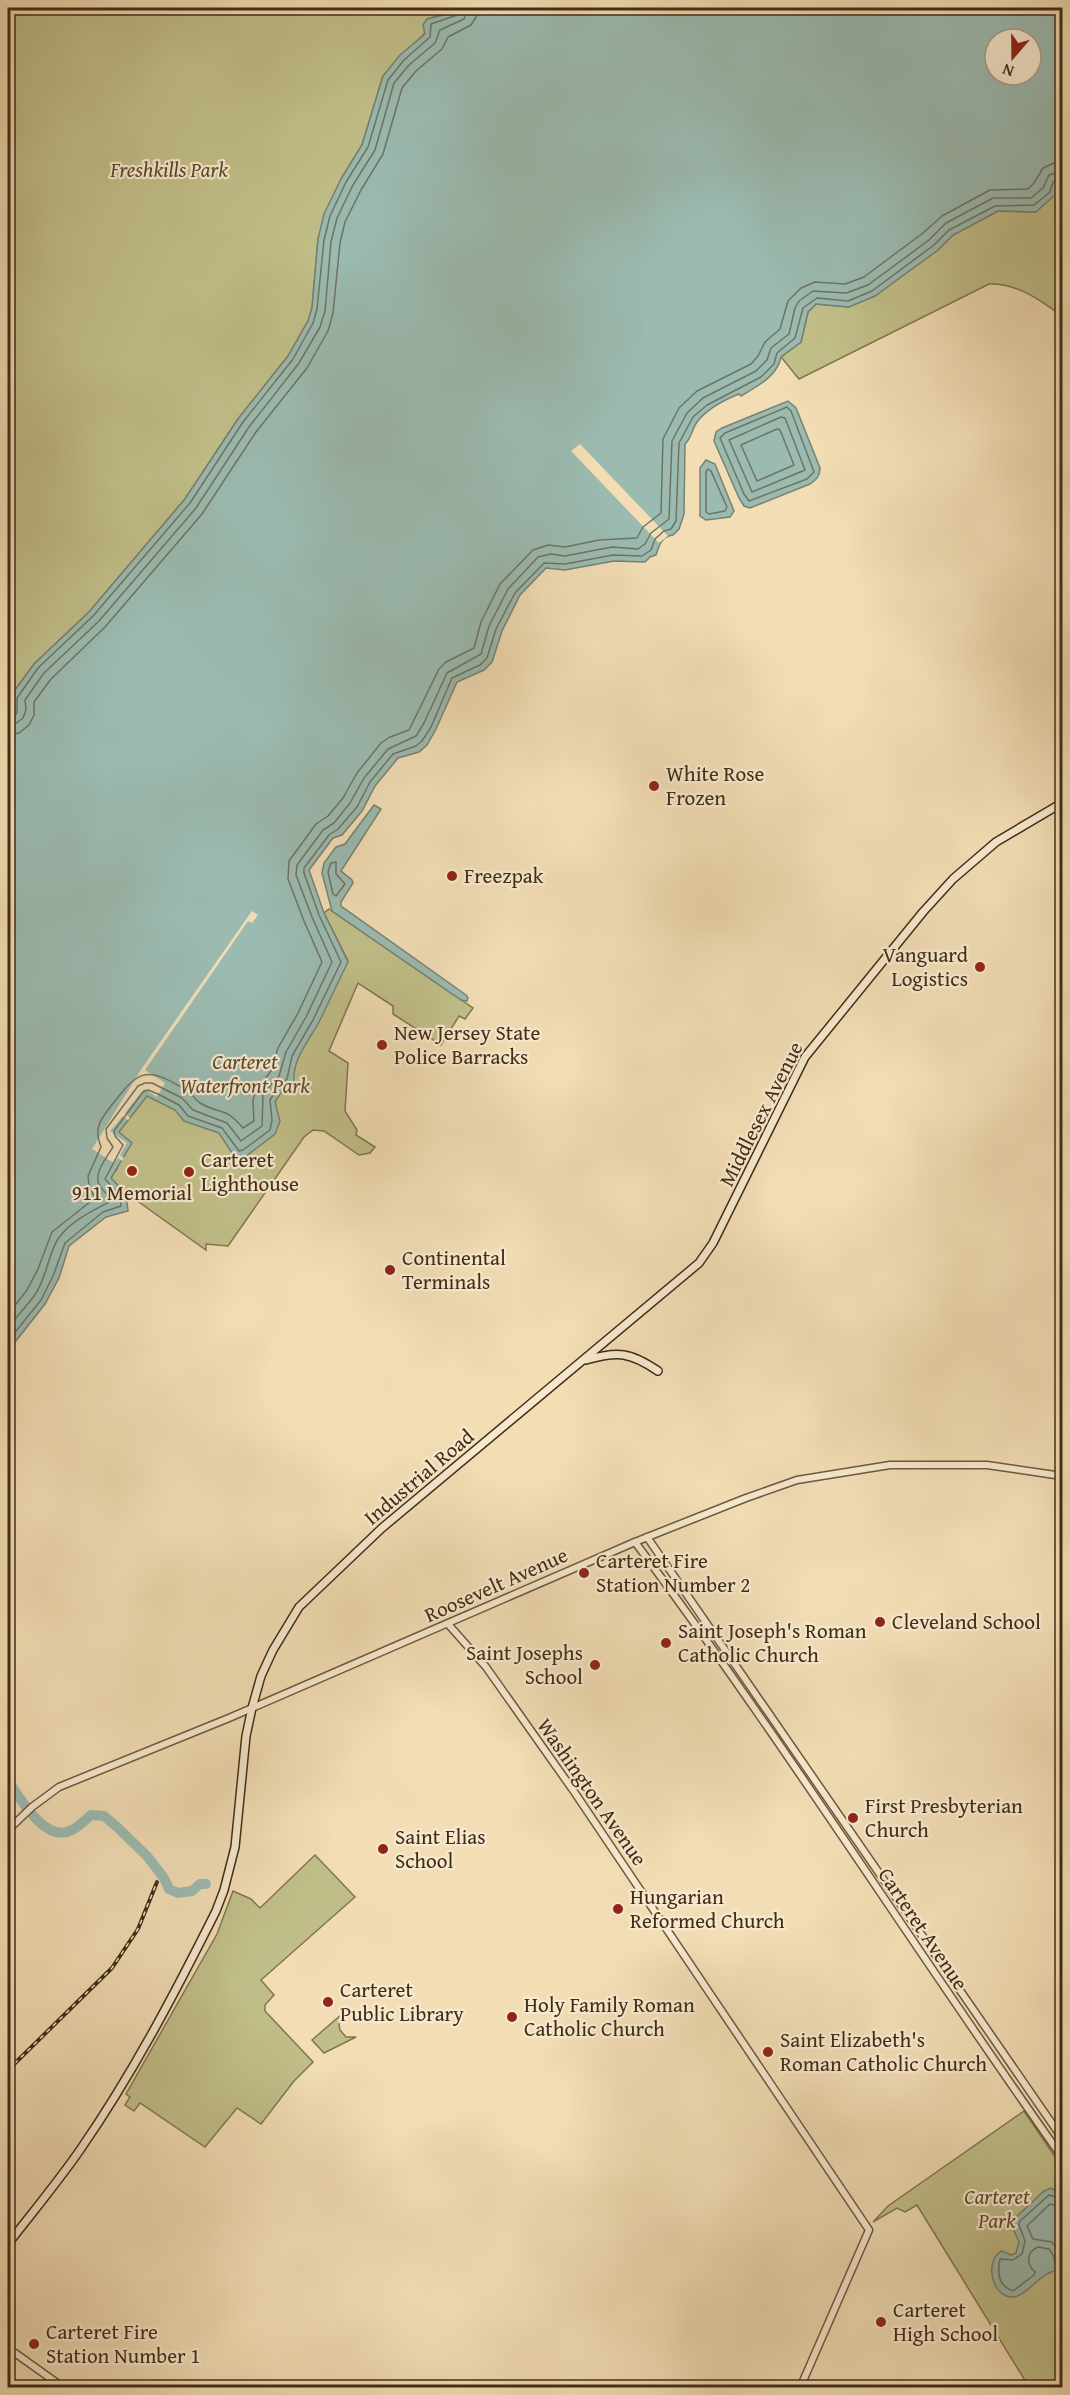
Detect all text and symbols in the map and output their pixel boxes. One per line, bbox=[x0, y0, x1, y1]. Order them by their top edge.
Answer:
north arrow bbox=[983, 27, 1043, 87]
text: N bbox=[998, 58, 1017, 84]
park label: Freshkills Park bbox=[109, 154, 228, 185]
place label: White Rose Frozen bbox=[666, 758, 765, 813]
marker: White Rose Frozen bbox=[647, 779, 661, 793]
place label: Freezpak bbox=[464, 860, 544, 891]
marker: Freezpak bbox=[445, 869, 459, 883]
place label: Vanguard Logistics bbox=[882, 939, 969, 994]
marker: Vanguard Logistics bbox=[973, 960, 987, 974]
place label: New Jersey State Police Barracks bbox=[394, 1017, 541, 1072]
street label: Middlesex Avenue bbox=[711, 1036, 811, 1192]
marker: New Jersey State Police Barracks bbox=[375, 1038, 389, 1052]
park label: Carteret Waterfront Park bbox=[180, 1046, 310, 1101]
place label: Carteret Lighthouse bbox=[201, 1144, 299, 1199]
marker: 911 Memorial bbox=[125, 1164, 139, 1178]
marker: Carteret Lighthouse bbox=[182, 1165, 196, 1179]
place label: 911 Memorial bbox=[72, 1177, 192, 1208]
place label: Continental Terminals bbox=[402, 1242, 506, 1297]
marker: Continental Terminals bbox=[383, 1263, 397, 1277]
street label: Industrial Road bbox=[357, 1421, 481, 1532]
street label: Roosevelt Avenue bbox=[419, 1539, 573, 1630]
place label: Carteret Fire Station Number 2 bbox=[596, 1545, 750, 1600]
marker: Carteret Fire Station Number 2 bbox=[577, 1566, 591, 1580]
place label: Cleveland School bbox=[892, 1606, 1041, 1637]
place label: Saint Joseph's Roman Catholic Church bbox=[678, 1615, 867, 1670]
marker: Cleveland School bbox=[873, 1615, 887, 1629]
marker: Saint Joseph's Roman Catholic Church bbox=[659, 1636, 673, 1650]
place label: Saint Josephs School bbox=[466, 1637, 583, 1692]
marker: Saint Josephs School bbox=[588, 1658, 602, 1672]
street label: Washington Avenue bbox=[530, 1711, 655, 1872]
place label: First Presbyterian Church bbox=[865, 1790, 1023, 1845]
marker: First Presbyterian Church bbox=[846, 1811, 860, 1825]
place label: Saint Elias School bbox=[395, 1821, 486, 1876]
marker: Saint Elias School bbox=[376, 1842, 390, 1856]
street label: Carteret Avenue bbox=[871, 1861, 976, 1996]
place label: Hungarian Reformed Church bbox=[630, 1881, 785, 1936]
marker: Hungarian Reformed Church bbox=[611, 1902, 625, 1916]
place label: Carteret Public Library bbox=[340, 1974, 464, 2029]
place label: Holy Family Roman Catholic Church bbox=[524, 1989, 695, 2044]
marker: Carteret Public Library bbox=[321, 1995, 335, 2009]
marker: Holy Family Roman Catholic Church bbox=[505, 2010, 519, 2024]
place label: Saint Elizabeth's Roman Catholic Church bbox=[780, 2024, 987, 2079]
marker: Saint Elizabeth's Roman Catholic Church bbox=[761, 2045, 775, 2059]
park label: Carteret Park bbox=[964, 2181, 1030, 2236]
place label: Carteret High School bbox=[893, 2294, 998, 2349]
marker: Carteret High School bbox=[874, 2315, 888, 2329]
place label: Carteret Fire Station Number 1 bbox=[46, 2316, 200, 2371]
marker: Carteret Fire Station Number 1 bbox=[27, 2337, 41, 2351]

